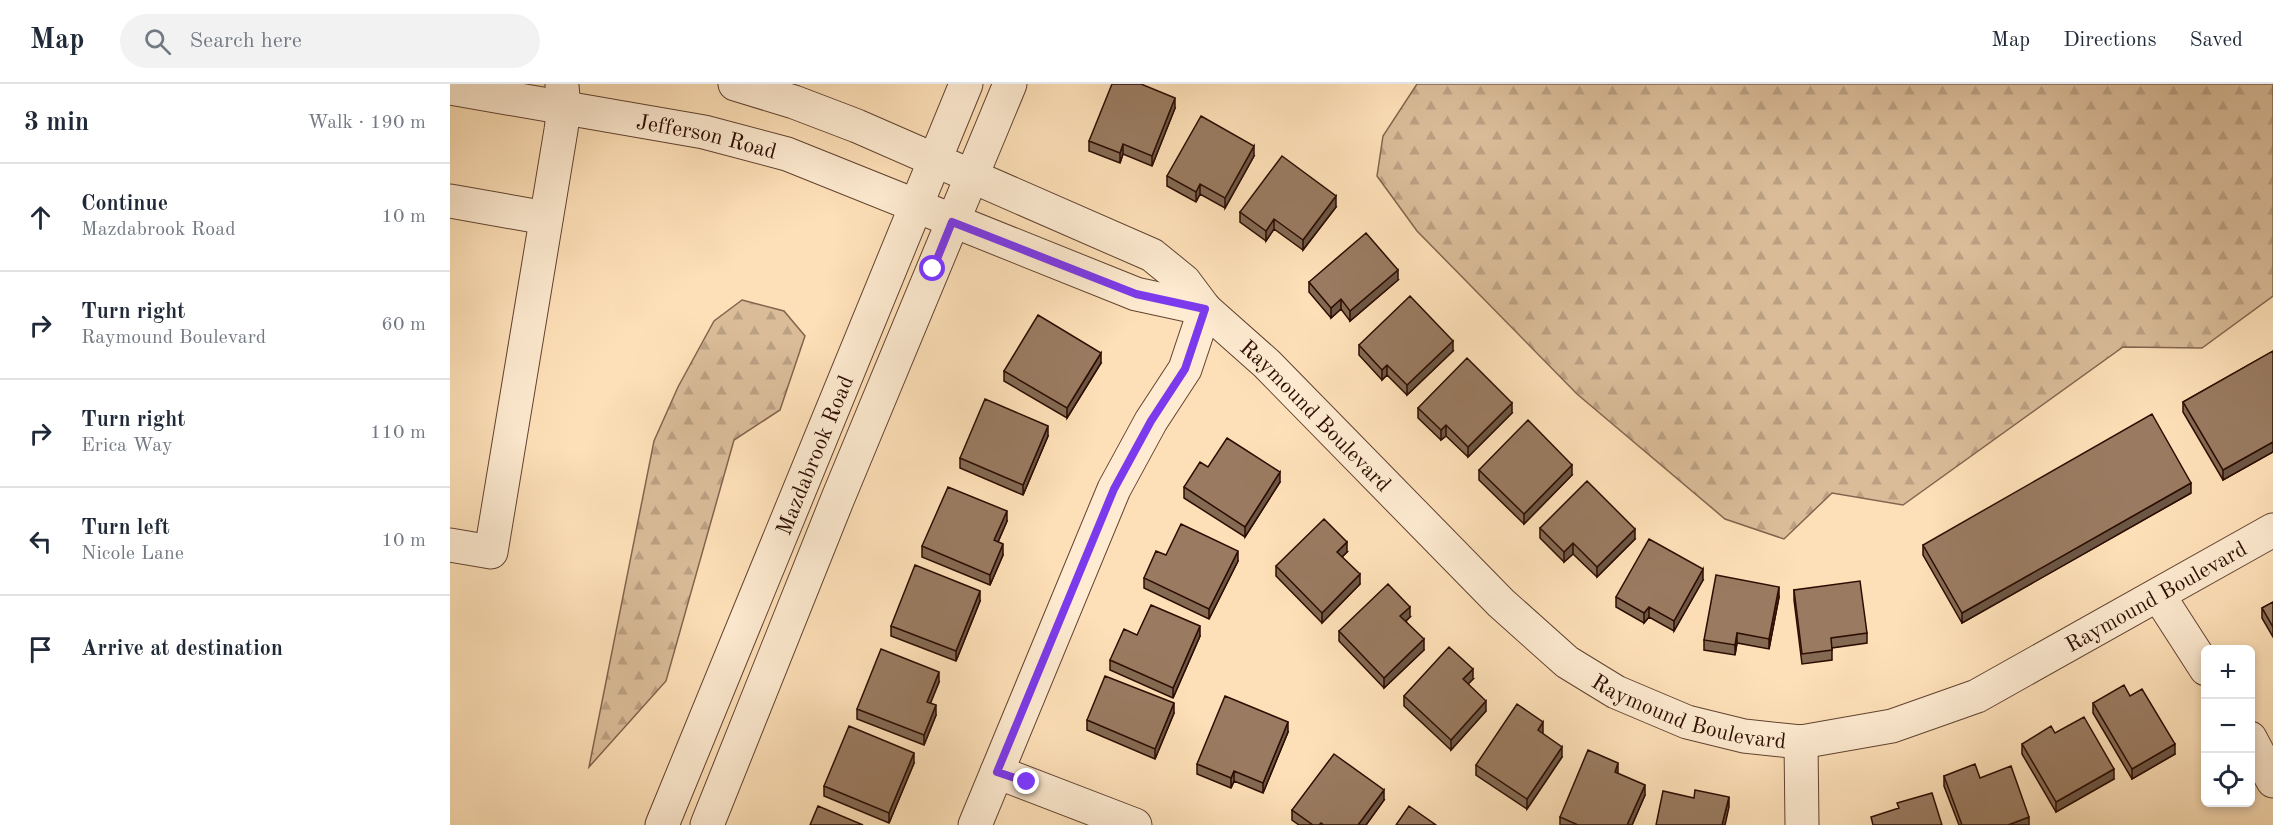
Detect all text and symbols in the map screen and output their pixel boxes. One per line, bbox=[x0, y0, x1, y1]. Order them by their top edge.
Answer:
search box bbox=[120, 14, 540, 68]
icon: search bbox=[141, 25, 174, 58]
text: Map bbox=[30, 27, 84, 55]
text: Search here bbox=[189, 30, 302, 52]
text: Map bbox=[1991, 30, 2030, 51]
text: Directions bbox=[2063, 30, 2157, 51]
text: Saved bbox=[2190, 30, 2243, 51]
text: 3 min bbox=[24, 110, 89, 136]
street label: Jefferson Road bbox=[634, 111, 779, 164]
text: Walk · 190 m bbox=[307, 113, 426, 133]
text: Continue bbox=[81, 193, 168, 215]
icon: ahead bbox=[24, 201, 57, 234]
text: 10 m bbox=[381, 207, 426, 227]
text: Mazdabrook Road bbox=[81, 220, 236, 240]
route start bbox=[919, 255, 945, 281]
text: Turn right bbox=[81, 301, 185, 323]
icon: right bbox=[24, 309, 57, 342]
text: 60 m bbox=[381, 315, 426, 335]
text: Raymound Boulevard bbox=[81, 328, 266, 348]
street label: Raymound Boulevard bbox=[1235, 337, 1394, 497]
street label: Mazdabrook Road bbox=[773, 373, 858, 539]
text: Turn right bbox=[81, 409, 185, 431]
icon: right bbox=[24, 417, 57, 450]
text: 110 m bbox=[370, 423, 426, 443]
text: Erica Way bbox=[81, 436, 173, 456]
text: Turn left bbox=[81, 517, 170, 539]
icon: left bbox=[24, 525, 57, 558]
text: 10 m bbox=[381, 531, 426, 551]
street label: Raymound Boulevard bbox=[2062, 538, 2251, 657]
text: Nicole Lane bbox=[81, 544, 184, 564]
icon: arrive bbox=[24, 633, 57, 666]
text: Arrive at destination bbox=[81, 638, 283, 660]
map controls bbox=[2201, 645, 2255, 807]
button: + bbox=[2201, 645, 2255, 699]
street label: Raymound Boulevard bbox=[1587, 671, 1787, 753]
button: − bbox=[2201, 699, 2255, 753]
button: locate bbox=[2201, 753, 2255, 807]
route end bbox=[1013, 768, 1039, 794]

